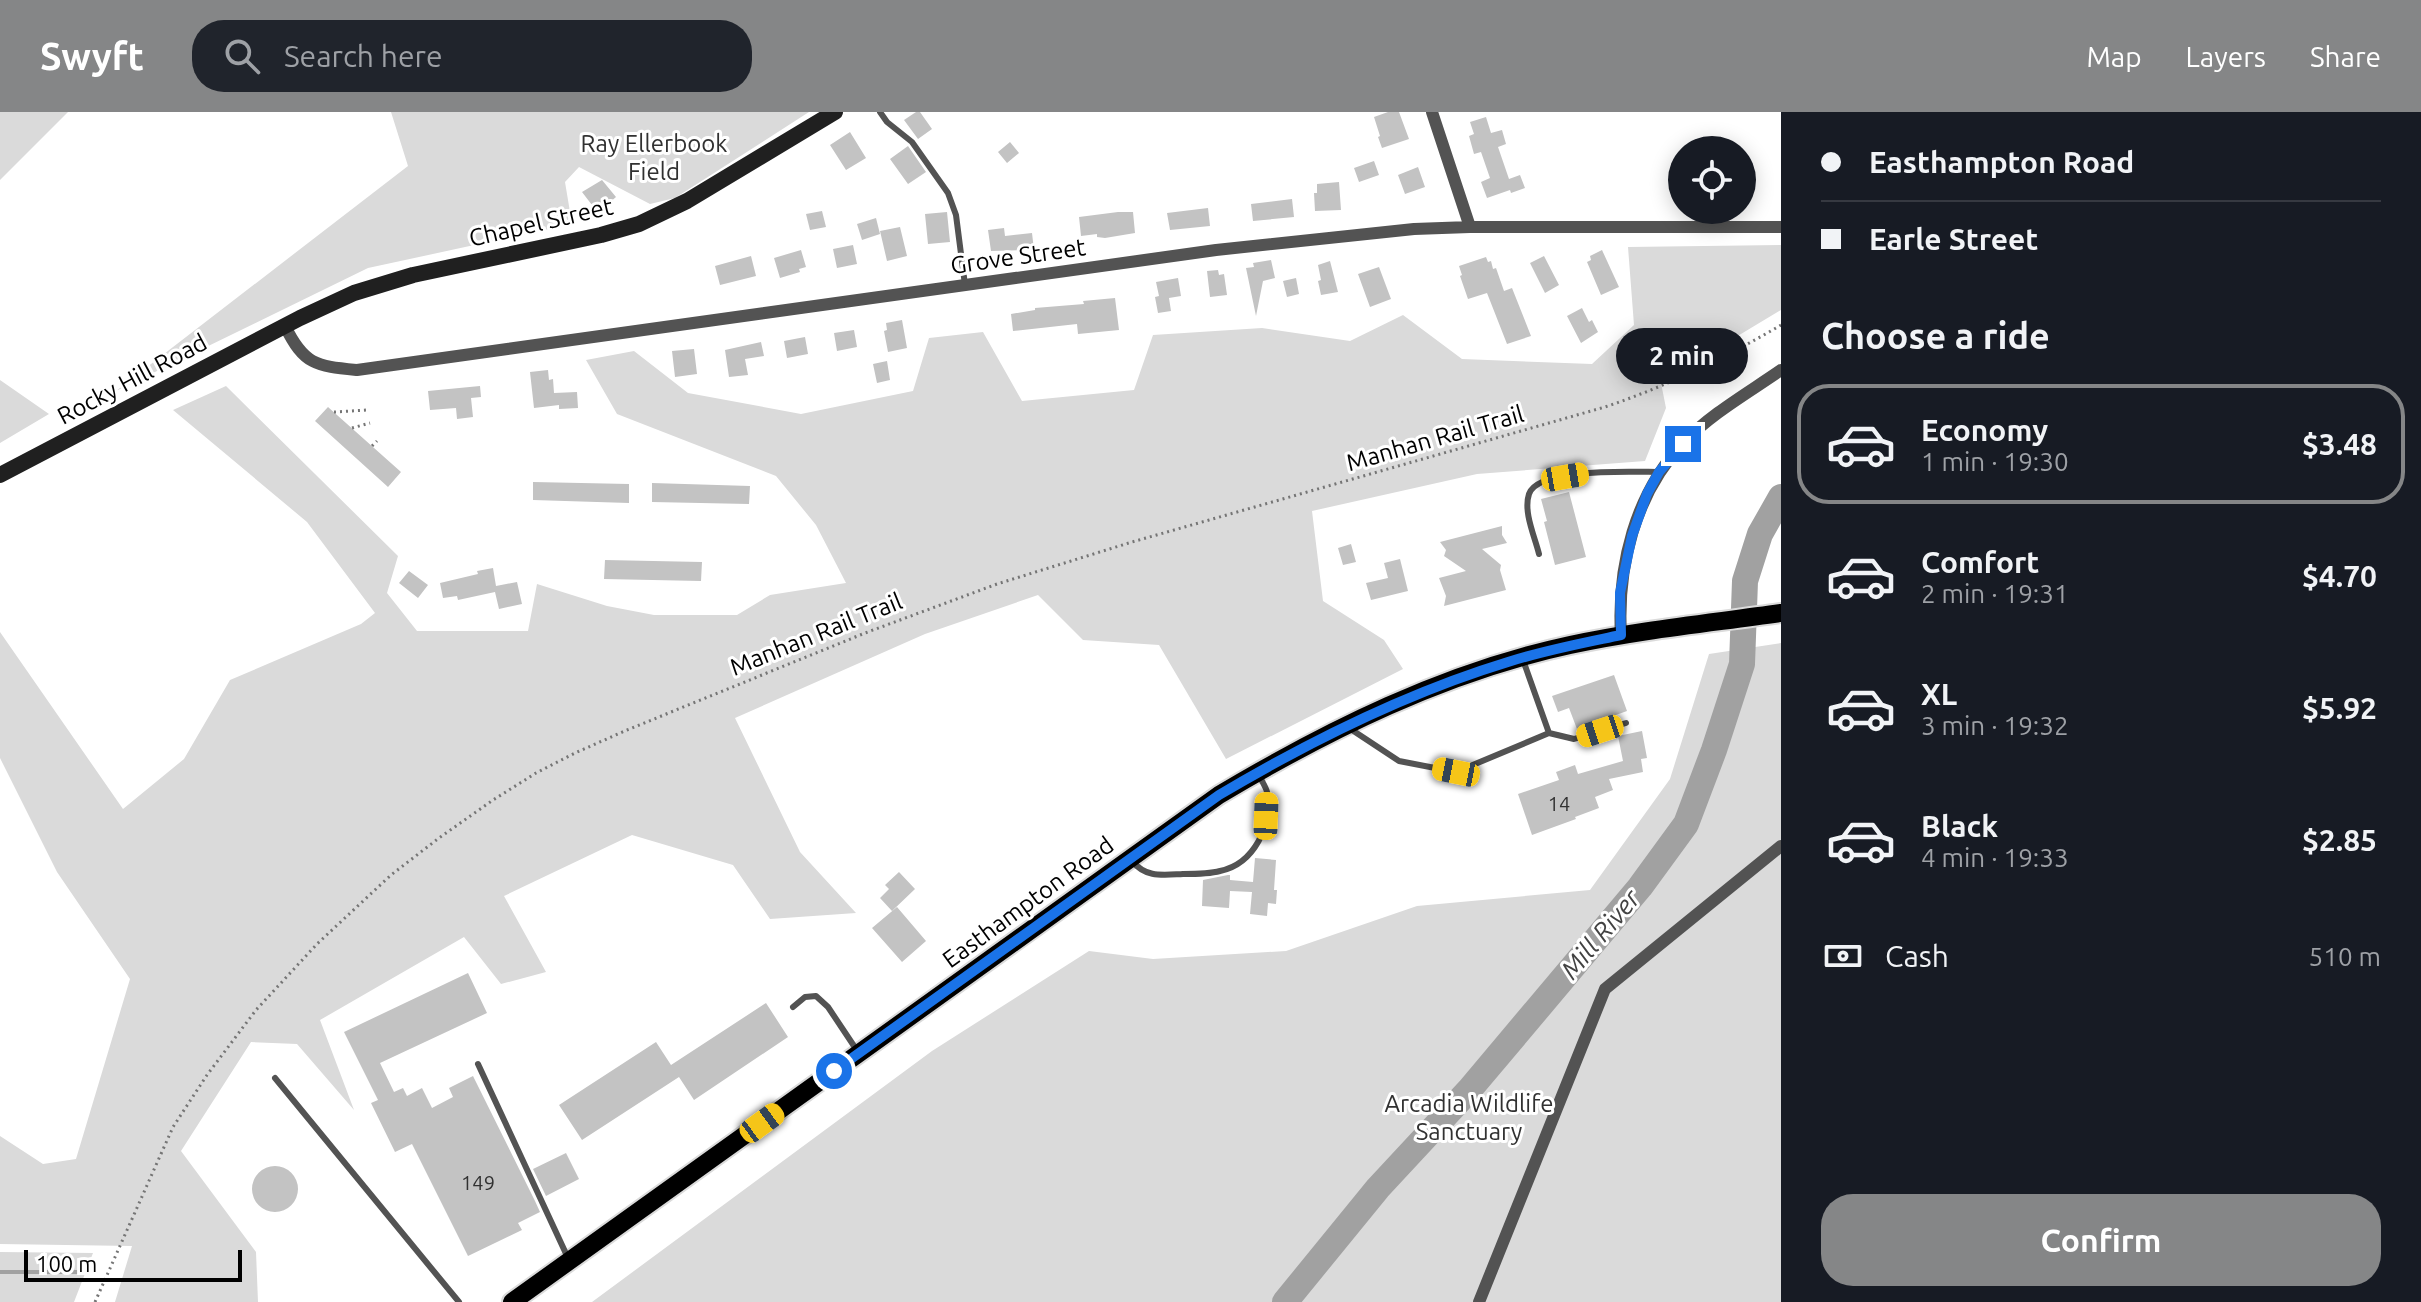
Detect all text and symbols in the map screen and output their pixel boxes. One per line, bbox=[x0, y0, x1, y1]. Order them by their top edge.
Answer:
search box bbox=[192, 20, 752, 92]
icon: search bbox=[220, 34, 264, 78]
text: Swyft bbox=[40, 35, 144, 77]
text: Search here bbox=[284, 39, 442, 73]
text: Map bbox=[2086, 41, 2142, 72]
text: Layers bbox=[2186, 41, 2266, 72]
text: Share bbox=[2310, 41, 2381, 72]
park label: Ray Ellerbook Field bbox=[581, 130, 727, 185]
map controls bbox=[1668, 136, 1756, 224]
button: locate bbox=[1668, 136, 1756, 224]
text: Easthampton Road bbox=[1869, 145, 2134, 179]
street label: Chapel Street bbox=[466, 192, 616, 252]
text: Earle Street bbox=[1869, 222, 2038, 256]
street label: Grove Street bbox=[949, 233, 1088, 279]
text: Choose a ride bbox=[1821, 315, 2050, 356]
street label: Rocky Hill Road bbox=[53, 328, 211, 430]
callout: 2 min bbox=[1617, 328, 1749, 384]
text: 2 min bbox=[1649, 341, 1715, 370]
street label: Manhan Rail Trail bbox=[1343, 400, 1527, 476]
icon: car bbox=[1825, 408, 1897, 480]
text: Economy bbox=[1921, 413, 2048, 447]
route end bbox=[1665, 426, 1701, 462]
text: $3.48 bbox=[2302, 427, 2377, 461]
text: 1 min · 19:30 bbox=[1921, 447, 2069, 476]
car bbox=[1539, 461, 1591, 493]
icon: car bbox=[1825, 540, 1897, 612]
text: Comfort bbox=[1921, 545, 2039, 579]
text: $4.70 bbox=[2302, 559, 2377, 593]
text: 2 min · 19:31 bbox=[1921, 579, 2069, 608]
street label: Manhan Rail Trail bbox=[726, 587, 906, 681]
icon: car bbox=[1825, 672, 1897, 744]
text: XL bbox=[1921, 677, 1957, 711]
text: $5.92 bbox=[2302, 691, 2377, 725]
text: 3 min · 19:32 bbox=[1921, 711, 2069, 740]
car bbox=[1573, 712, 1627, 750]
car bbox=[1430, 756, 1482, 788]
car bbox=[1253, 792, 1279, 840]
house number: 14 bbox=[1548, 792, 1570, 815]
icon: car bbox=[1825, 804, 1897, 876]
text: Black bbox=[1921, 809, 1998, 843]
text: $2.85 bbox=[2302, 823, 2377, 857]
street label: Easthampton Road bbox=[937, 831, 1119, 973]
text: 4 min · 19:33 bbox=[1921, 843, 2069, 872]
water label: Mill River bbox=[1555, 883, 1646, 984]
icon: cash bbox=[1821, 934, 1865, 978]
text: Cash bbox=[1885, 939, 1949, 973]
text: 510 m bbox=[2309, 942, 2381, 971]
route start bbox=[816, 1053, 852, 1089]
park label: Arcadia Wildlife Sanctuary bbox=[1384, 1090, 1554, 1145]
car bbox=[736, 1099, 788, 1147]
house number: 149 bbox=[461, 1171, 495, 1194]
button: Confirm bbox=[1821, 1194, 2381, 1286]
scale bar bbox=[24, 1246, 242, 1282]
text: 100 m bbox=[36, 1251, 97, 1276]

